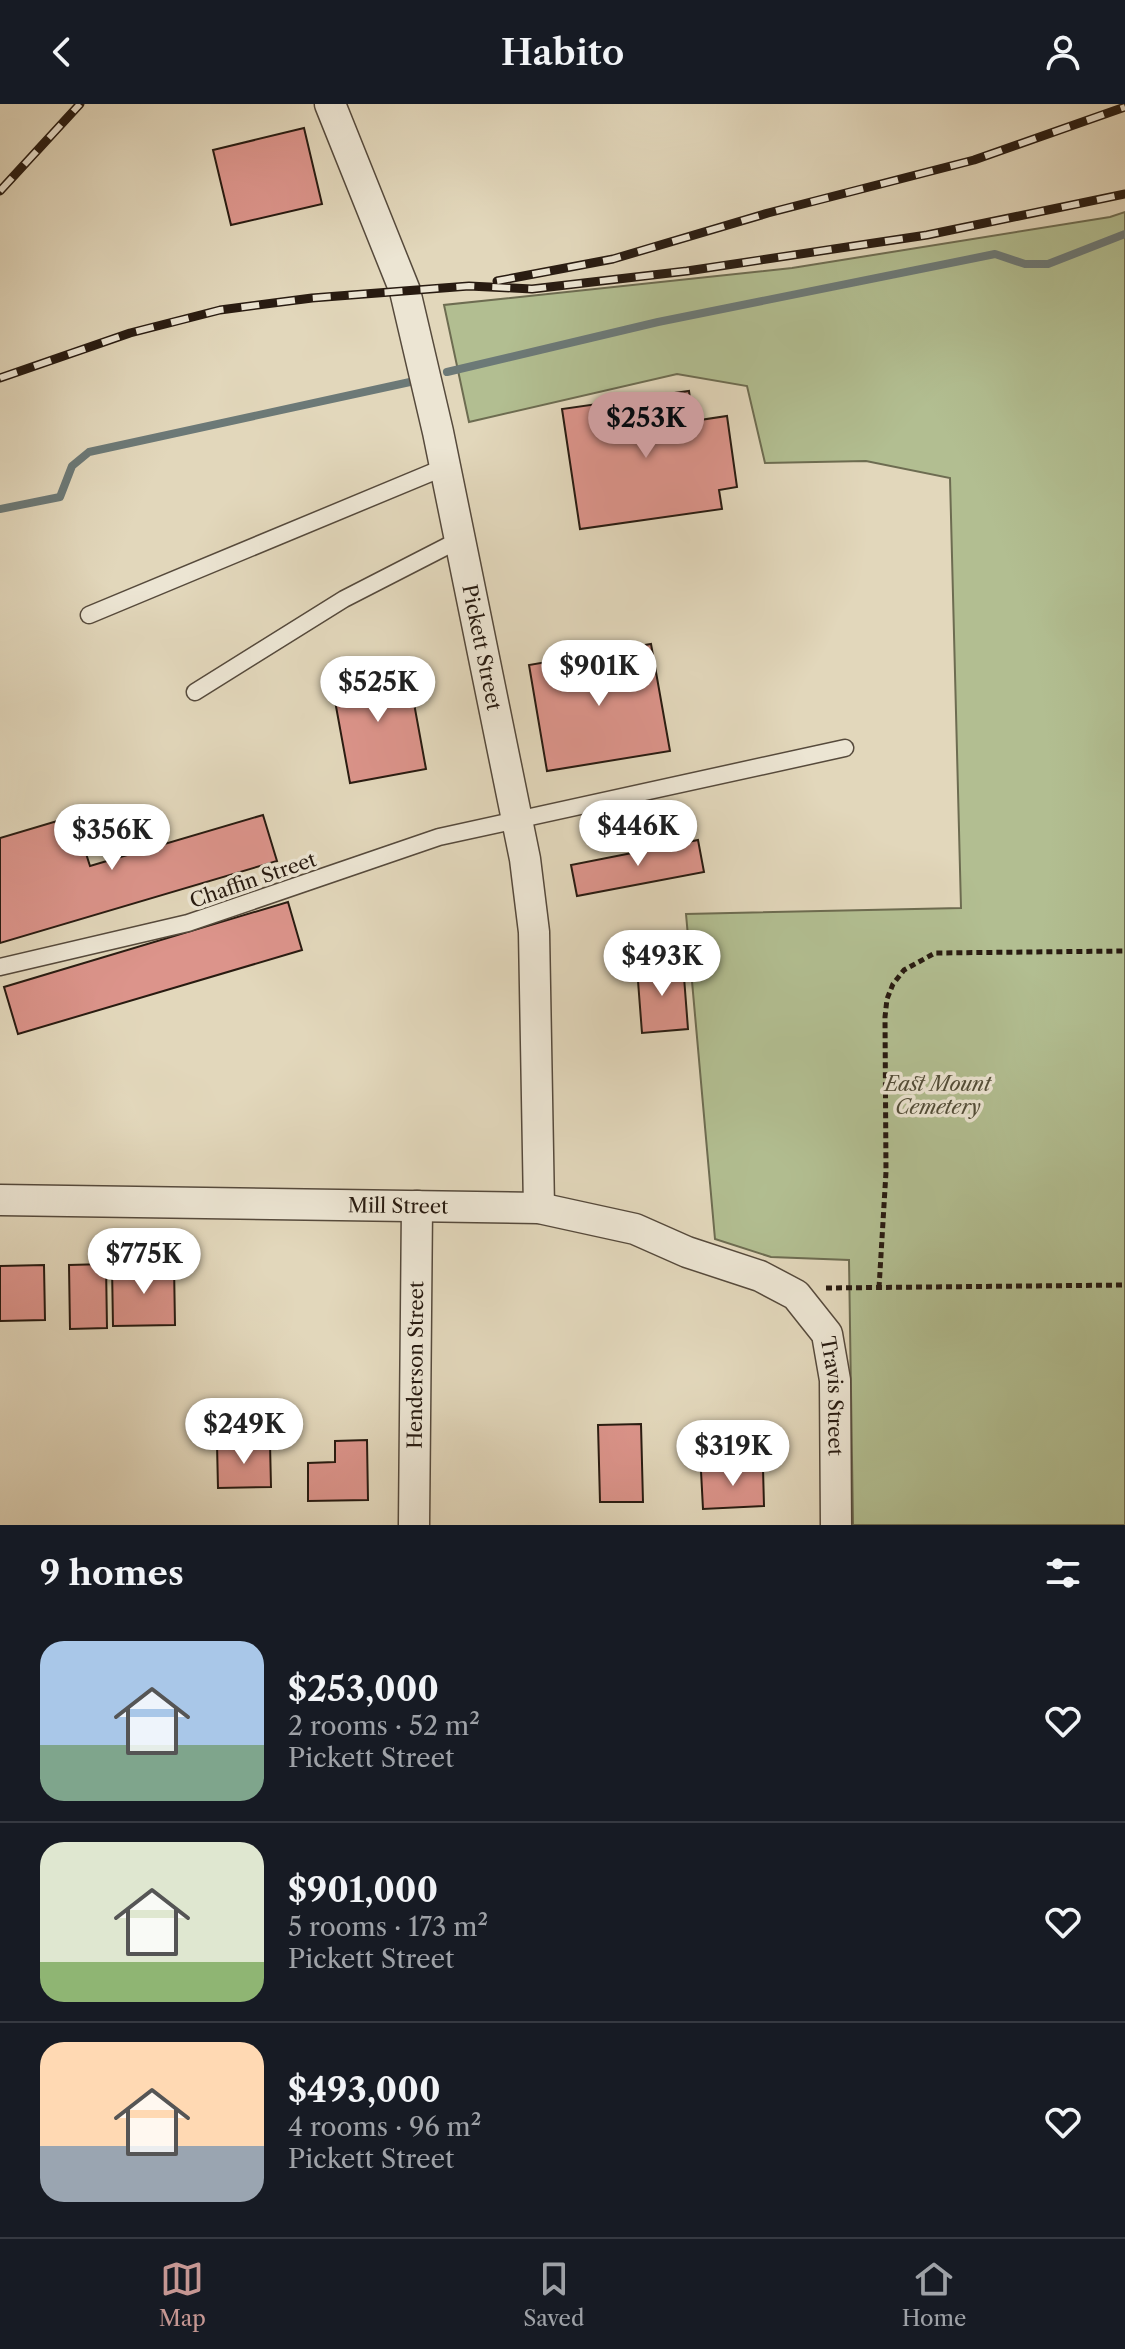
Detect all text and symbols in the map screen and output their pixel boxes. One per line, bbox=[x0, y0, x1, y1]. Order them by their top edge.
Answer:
icon: back bbox=[40, 30, 84, 74]
text: Habito bbox=[501, 30, 624, 74]
icon: person bbox=[1041, 30, 1085, 74]
pin: $253K bbox=[590, 392, 702, 460]
text: $253K bbox=[606, 402, 686, 434]
street label: Pickett Street bbox=[457, 582, 506, 712]
pin: $901K bbox=[543, 640, 655, 708]
text: $901K bbox=[559, 650, 639, 682]
pin: $525K bbox=[322, 656, 434, 724]
text: $525K bbox=[338, 666, 418, 698]
pin: $446K bbox=[582, 800, 694, 868]
pin: $356K bbox=[56, 804, 168, 872]
text: $446K bbox=[597, 810, 679, 842]
text: $356K bbox=[72, 814, 152, 846]
street label: Chaffin Street bbox=[187, 847, 319, 913]
pin: $493K bbox=[606, 930, 718, 998]
text: $493K bbox=[622, 940, 702, 972]
park label: East Mount Cemetery bbox=[883, 1072, 992, 1119]
street label: Mill Street bbox=[348, 1193, 448, 1219]
pin: $775K bbox=[88, 1228, 200, 1296]
text: $775K bbox=[106, 1238, 182, 1270]
street label: Henderson Street bbox=[403, 1281, 428, 1449]
street label: Travis Street bbox=[816, 1334, 848, 1456]
pin: $249K bbox=[188, 1398, 300, 1466]
text: $249K bbox=[203, 1408, 285, 1440]
pin: $319K bbox=[677, 1420, 789, 1488]
text: $319K bbox=[694, 1430, 772, 1462]
icon: filters bbox=[1041, 1551, 1085, 1595]
text: 9 homes bbox=[40, 1552, 184, 1594]
text: $253,000 bbox=[288, 1668, 439, 1710]
icon: home bbox=[104, 1673, 200, 1769]
icon: heart bbox=[1041, 1699, 1085, 1743]
text: 2 rooms · 52 m² bbox=[288, 1710, 480, 1742]
text: Pickett Street bbox=[288, 1742, 454, 1774]
text: $901,000 bbox=[288, 1869, 438, 1911]
icon: home bbox=[104, 1874, 200, 1970]
icon: heart bbox=[1041, 1900, 1085, 1944]
text: 5 rooms · 173 m² bbox=[288, 1911, 488, 1943]
text: Pickett Street bbox=[288, 1943, 454, 1975]
text: $493,000 bbox=[288, 2069, 441, 2111]
icon: home bbox=[104, 2074, 200, 2170]
icon: heart bbox=[1041, 2100, 1085, 2144]
text: 4 rooms · 96 m² bbox=[288, 2111, 481, 2143]
text: Pickett Street bbox=[288, 2143, 454, 2175]
tab: Map bbox=[159, 2257, 206, 2332]
tab: Saved bbox=[523, 2257, 584, 2332]
tab: Home bbox=[902, 2257, 966, 2332]

